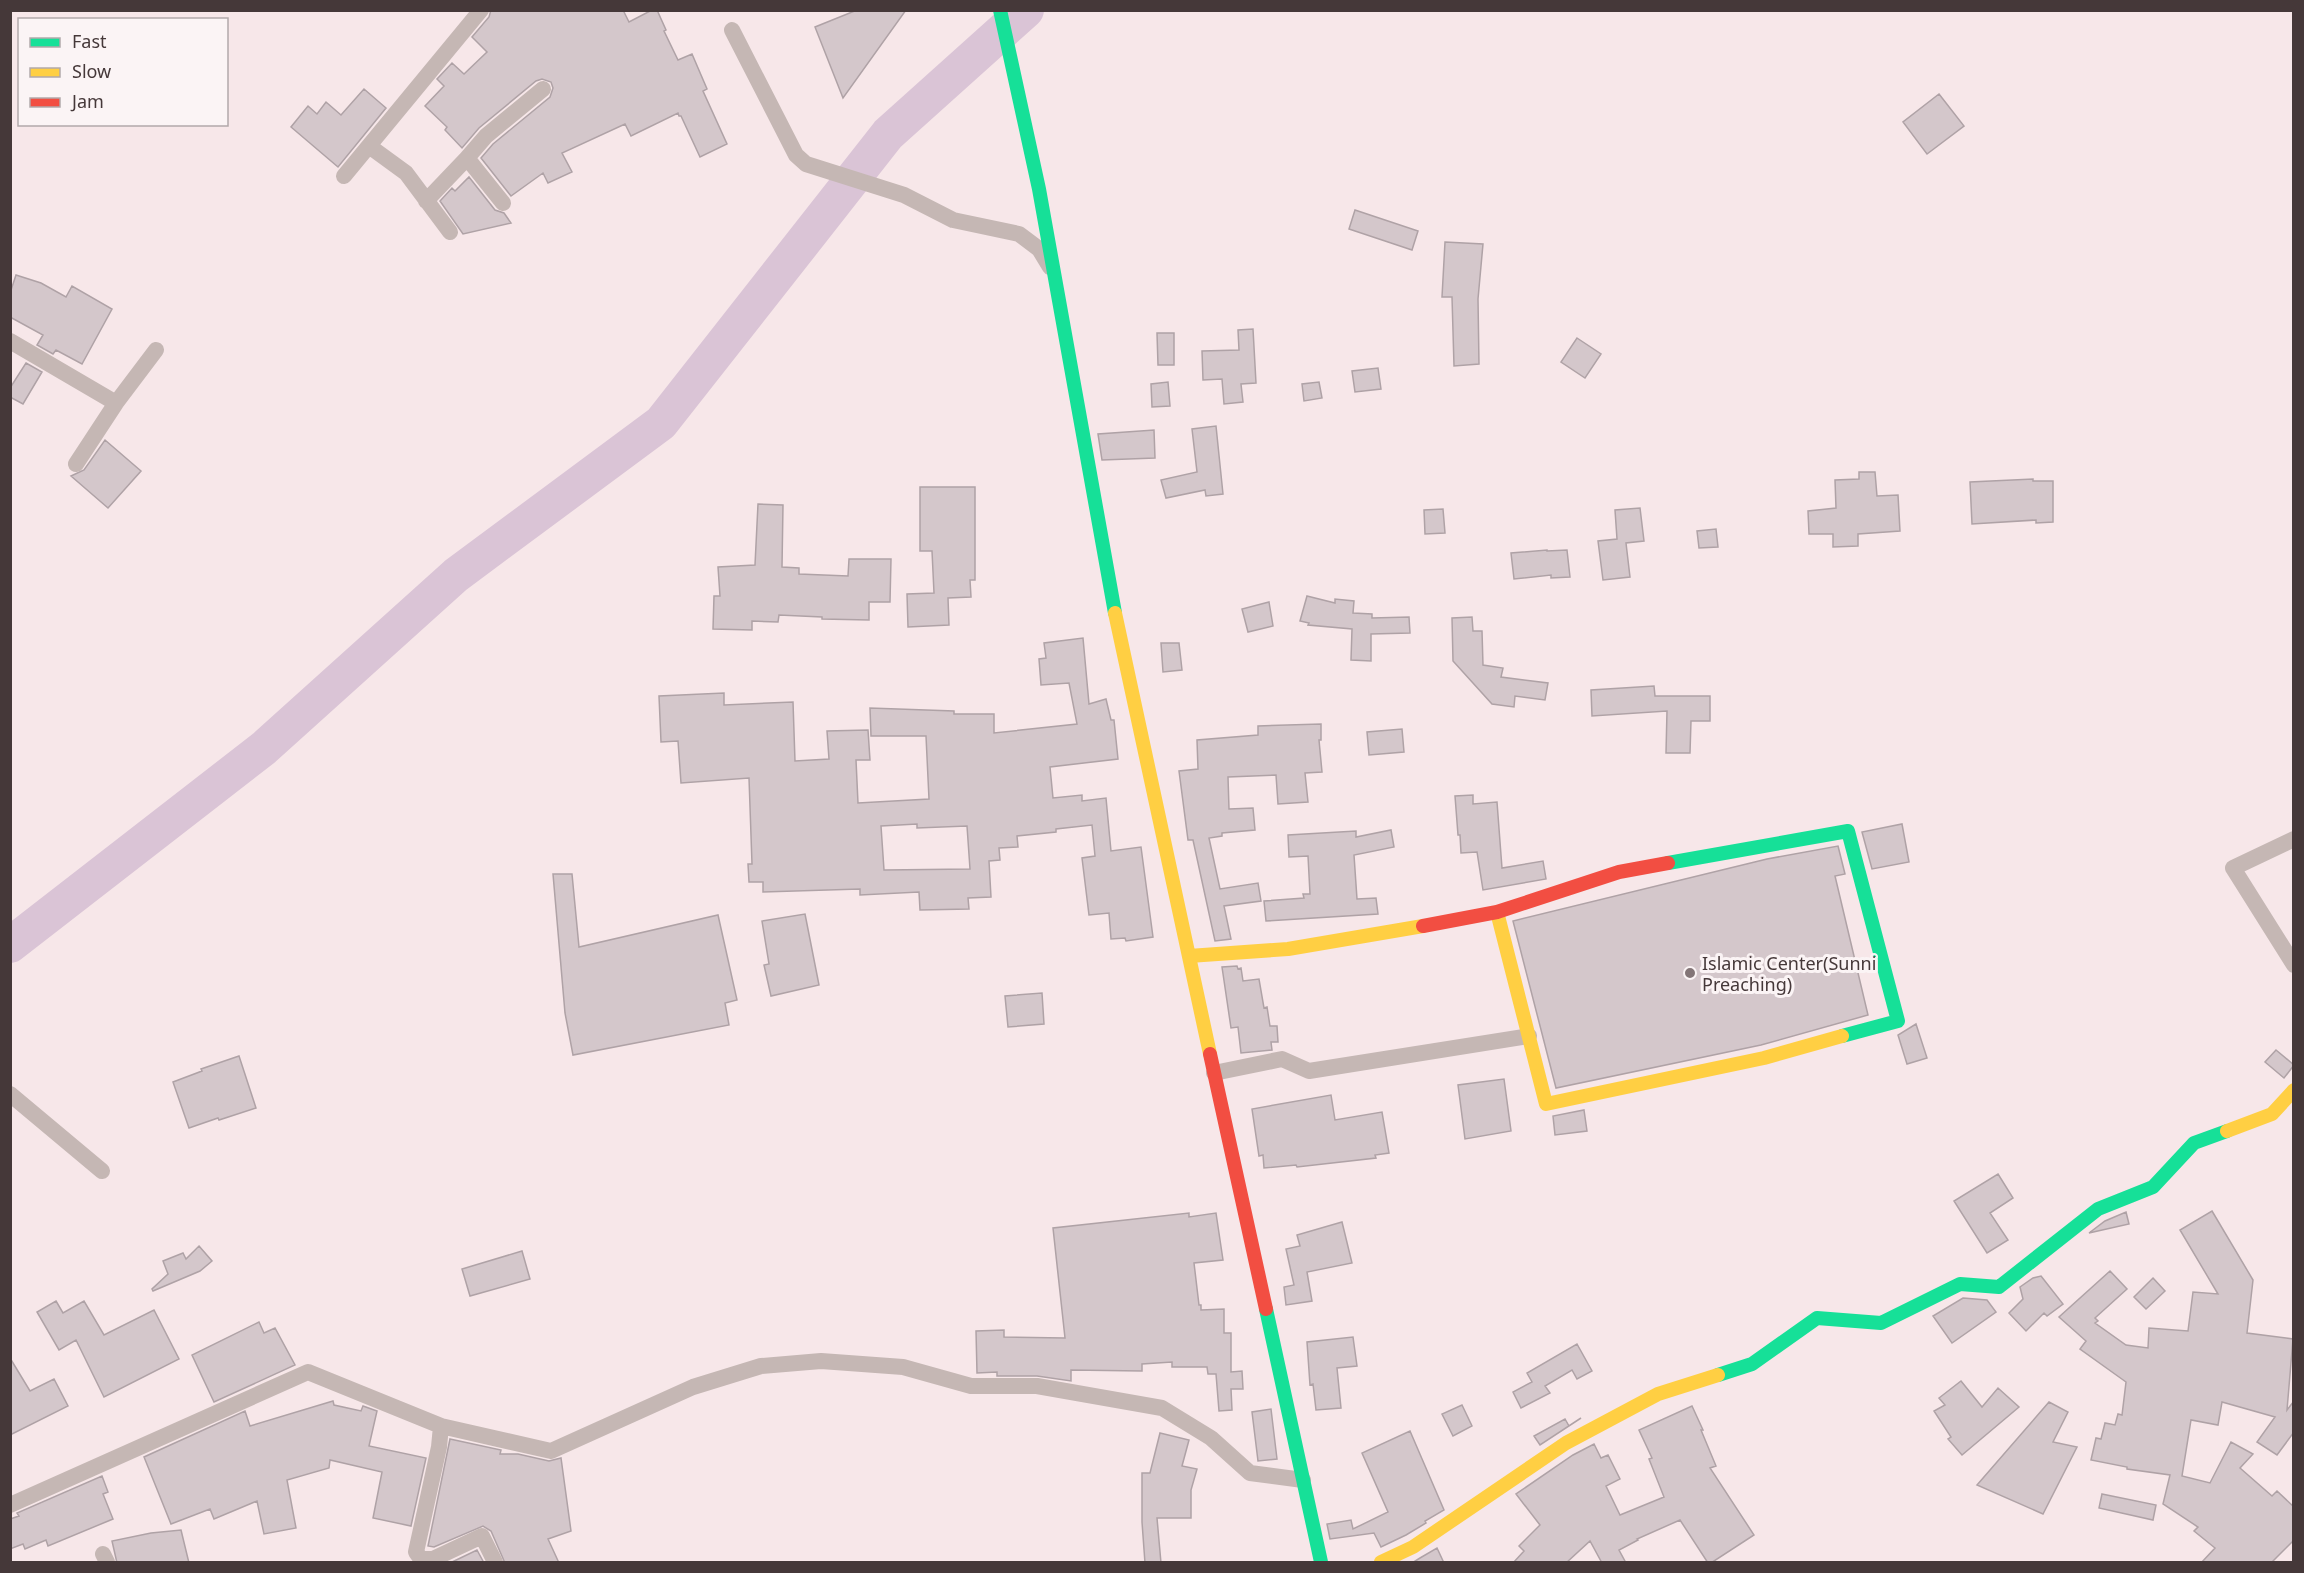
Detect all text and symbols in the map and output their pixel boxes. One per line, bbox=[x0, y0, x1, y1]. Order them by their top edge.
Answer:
legend bbox=[18, 18, 228, 126]
text: Fast bbox=[72, 29, 107, 53]
text: Slow bbox=[72, 59, 111, 83]
text: Jam bbox=[70, 89, 104, 113]
place label: Islamic Center(Sunni Preaching) bbox=[1702, 951, 1876, 996]
marker: Islamic Center(Sunni Preaching) bbox=[1683, 966, 1697, 980]

